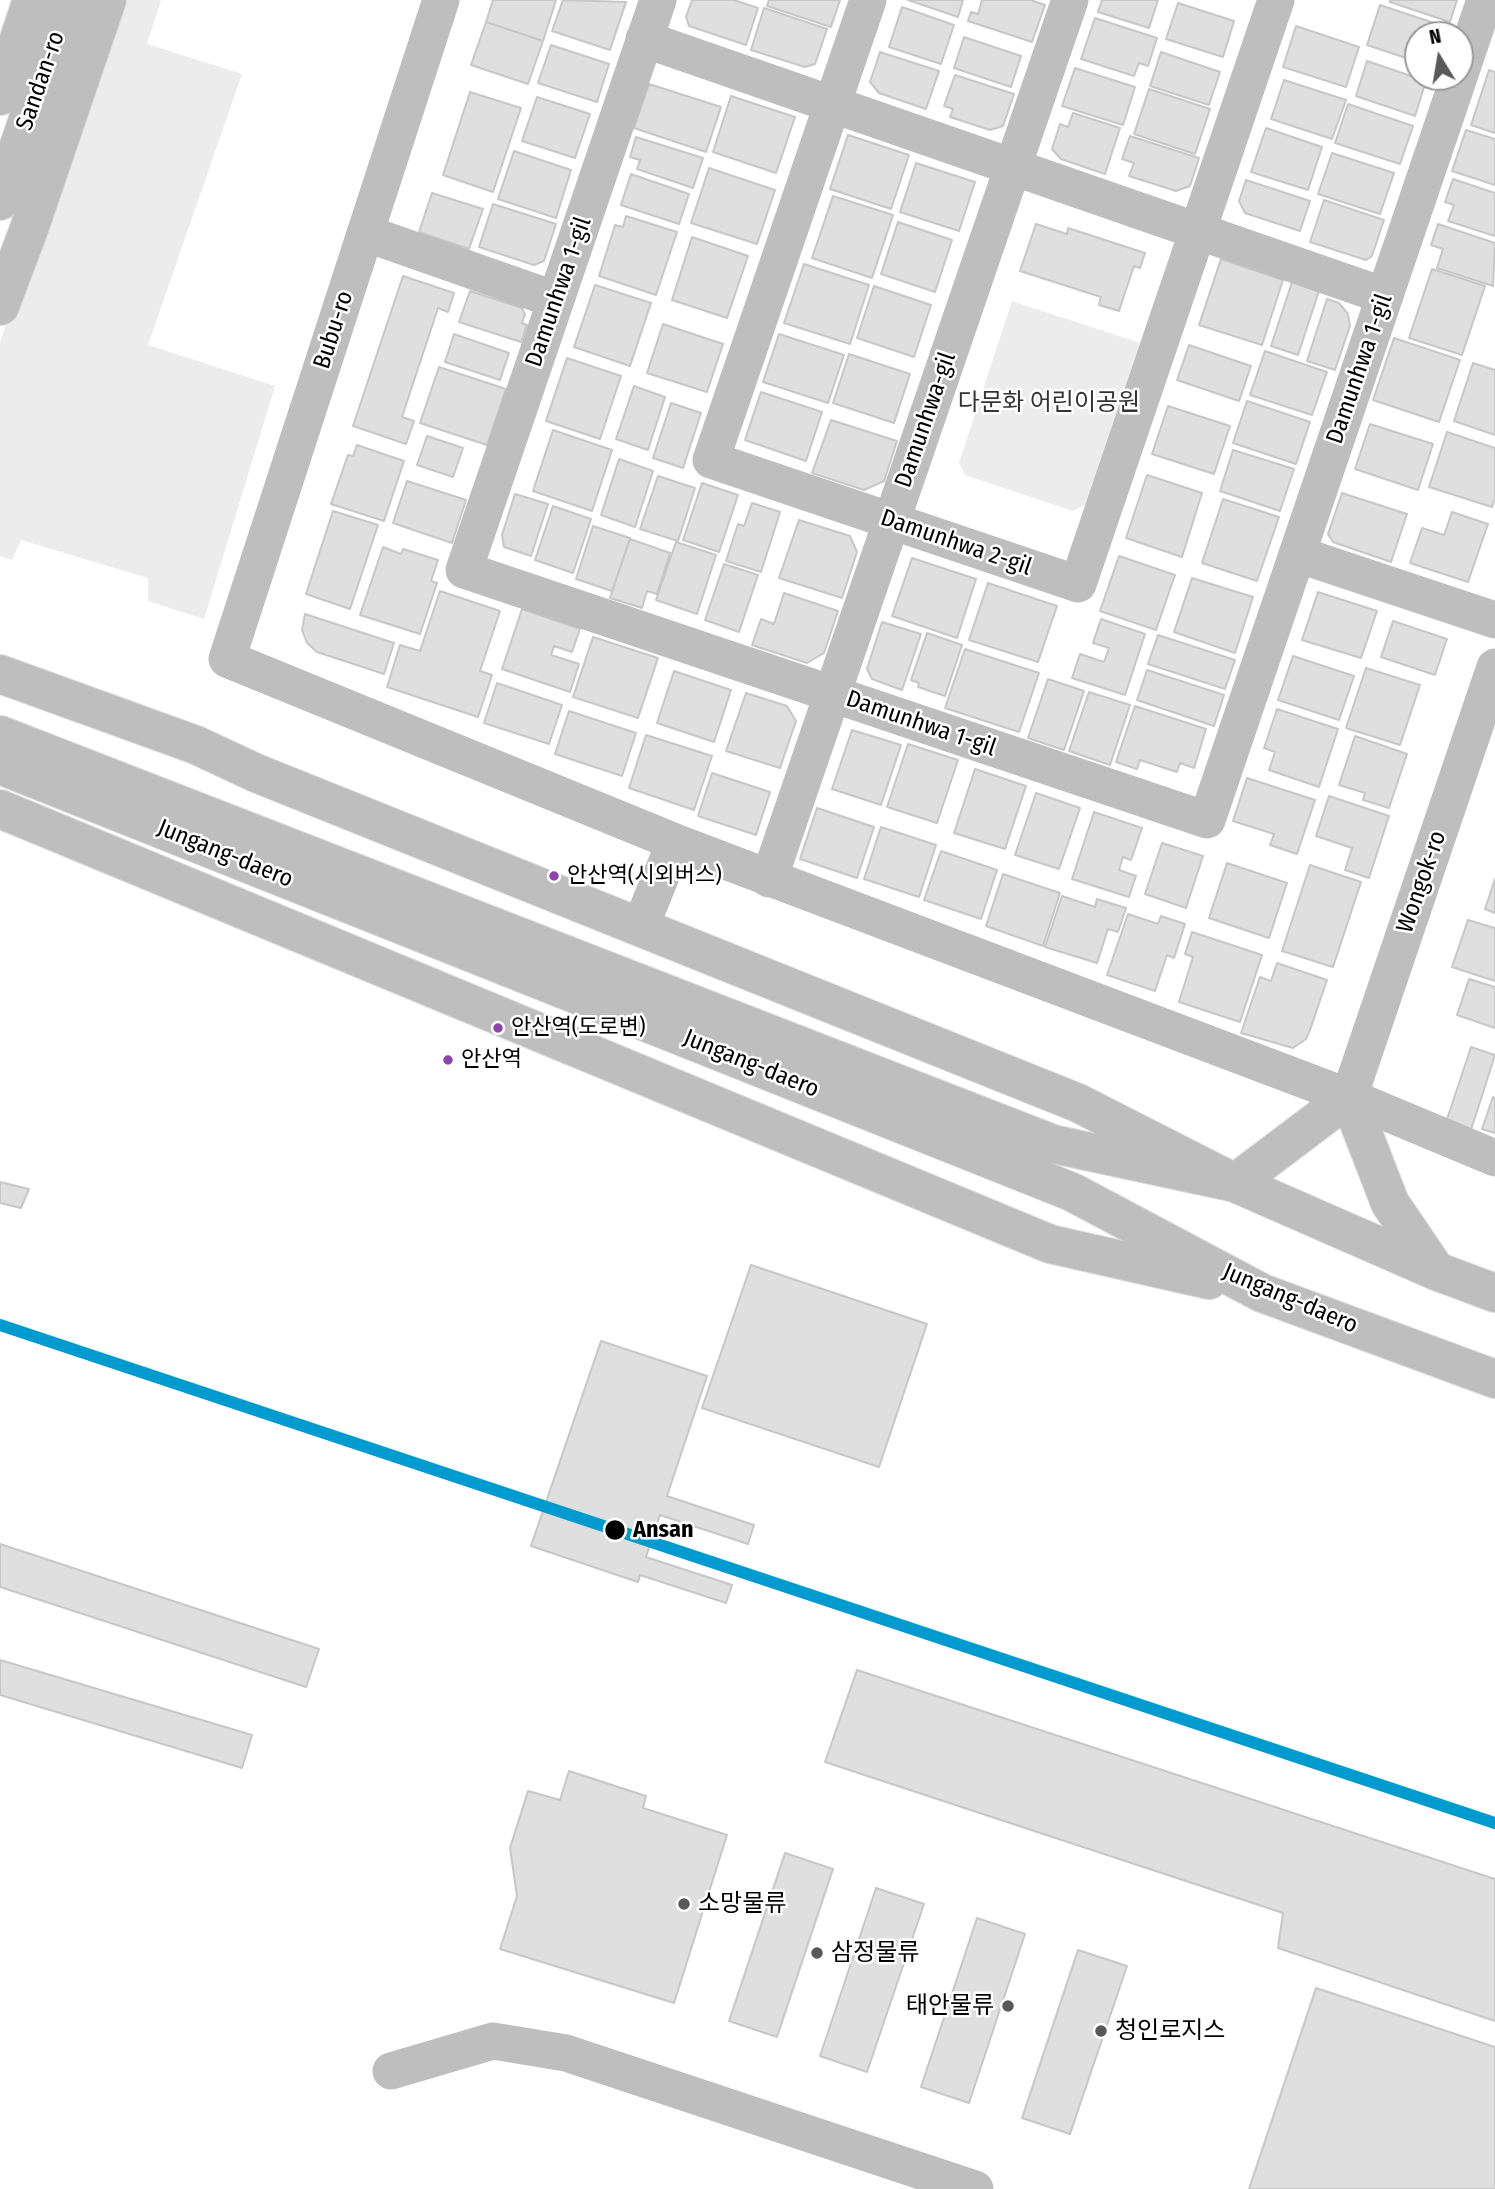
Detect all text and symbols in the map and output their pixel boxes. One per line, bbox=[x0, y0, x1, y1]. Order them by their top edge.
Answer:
north arrow bbox=[1404, 21, 1474, 91]
text: N bbox=[1427, 24, 1443, 49]
street label: Sandan-ro bbox=[11, 28, 71, 134]
street label: Damunhwa 1-gil bbox=[520, 213, 598, 371]
street label: Bubu-ro bbox=[308, 287, 360, 373]
street label: Damunhwa 1-gil bbox=[1321, 290, 1399, 448]
street label: Damunhwa-gil bbox=[889, 349, 963, 491]
park label: 다문화 어린이공원 bbox=[958, 389, 1140, 417]
street label: Damunhwa 2-gil bbox=[877, 504, 1035, 582]
street label: Damunhwa 1-gil bbox=[842, 685, 1000, 763]
street label: Jungang-daero bbox=[153, 814, 297, 894]
street label: Wongok-ro bbox=[1391, 827, 1453, 937]
place label: 안산역(시외버스) bbox=[567, 863, 722, 889]
marker: 안산역(시외버스) bbox=[547, 869, 561, 883]
place label: 안산역(도로변) bbox=[511, 1015, 645, 1041]
marker: 안산역(도로변) bbox=[491, 1021, 505, 1035]
street label: Jungang-daero bbox=[679, 1024, 823, 1104]
place label: 안산역 bbox=[461, 1047, 522, 1073]
marker: 안산역 bbox=[441, 1053, 455, 1067]
street label: Jungang-daero bbox=[1218, 1258, 1362, 1340]
place label: Ansan bbox=[633, 1516, 694, 1544]
marker: Ansan bbox=[603, 1518, 627, 1542]
place label: 소망물류 bbox=[698, 1890, 786, 1918]
marker: 소망물류 bbox=[676, 1896, 692, 1912]
place label: 삼정물류 bbox=[831, 1939, 919, 1967]
marker: 삼정물류 bbox=[809, 1945, 825, 1961]
place label: 태안물류 bbox=[906, 1992, 994, 2020]
marker: 태안물류 bbox=[1000, 1998, 1016, 2014]
place label: 청인로지스 bbox=[1115, 2017, 1225, 2045]
marker: 청인로지스 bbox=[1093, 2023, 1109, 2039]

